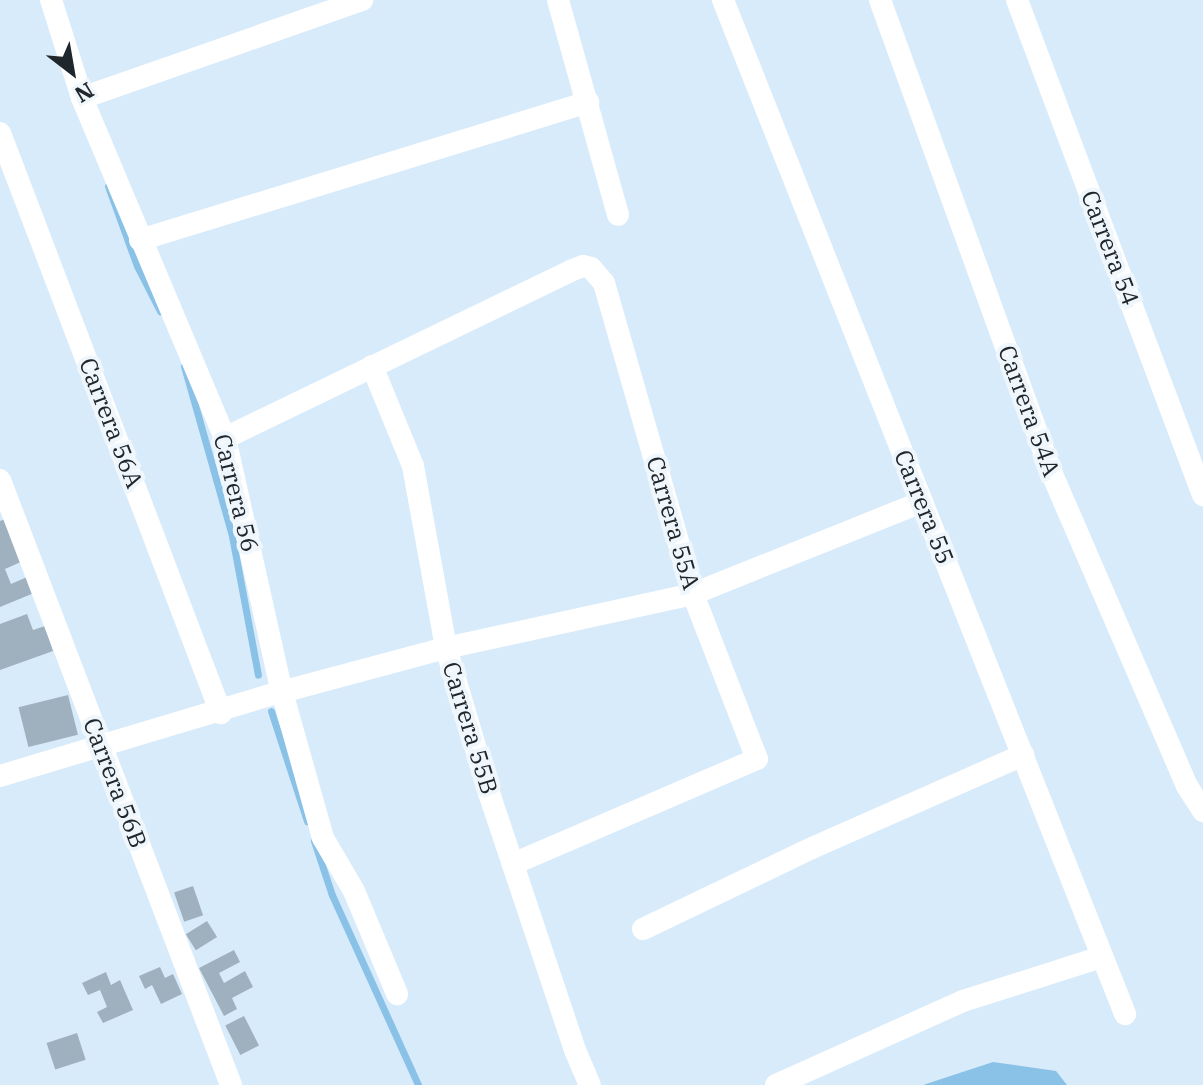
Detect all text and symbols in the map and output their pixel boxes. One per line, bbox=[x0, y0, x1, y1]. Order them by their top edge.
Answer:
north arrow bbox=[32, 32, 112, 112]
text: N bbox=[70, 76, 100, 110]
street label: Carrera 54 bbox=[1075, 187, 1145, 309]
street label: Carrera 54A bbox=[992, 342, 1066, 480]
street label: Carrera 56A bbox=[73, 354, 149, 492]
street label: Carrera 56 bbox=[207, 431, 265, 555]
street label: Carrera 55 bbox=[888, 446, 960, 568]
street label: Carrera 55A bbox=[640, 453, 706, 593]
street label: Carrera 55B bbox=[436, 658, 504, 798]
street label: Carrera 56B bbox=[77, 714, 153, 852]

